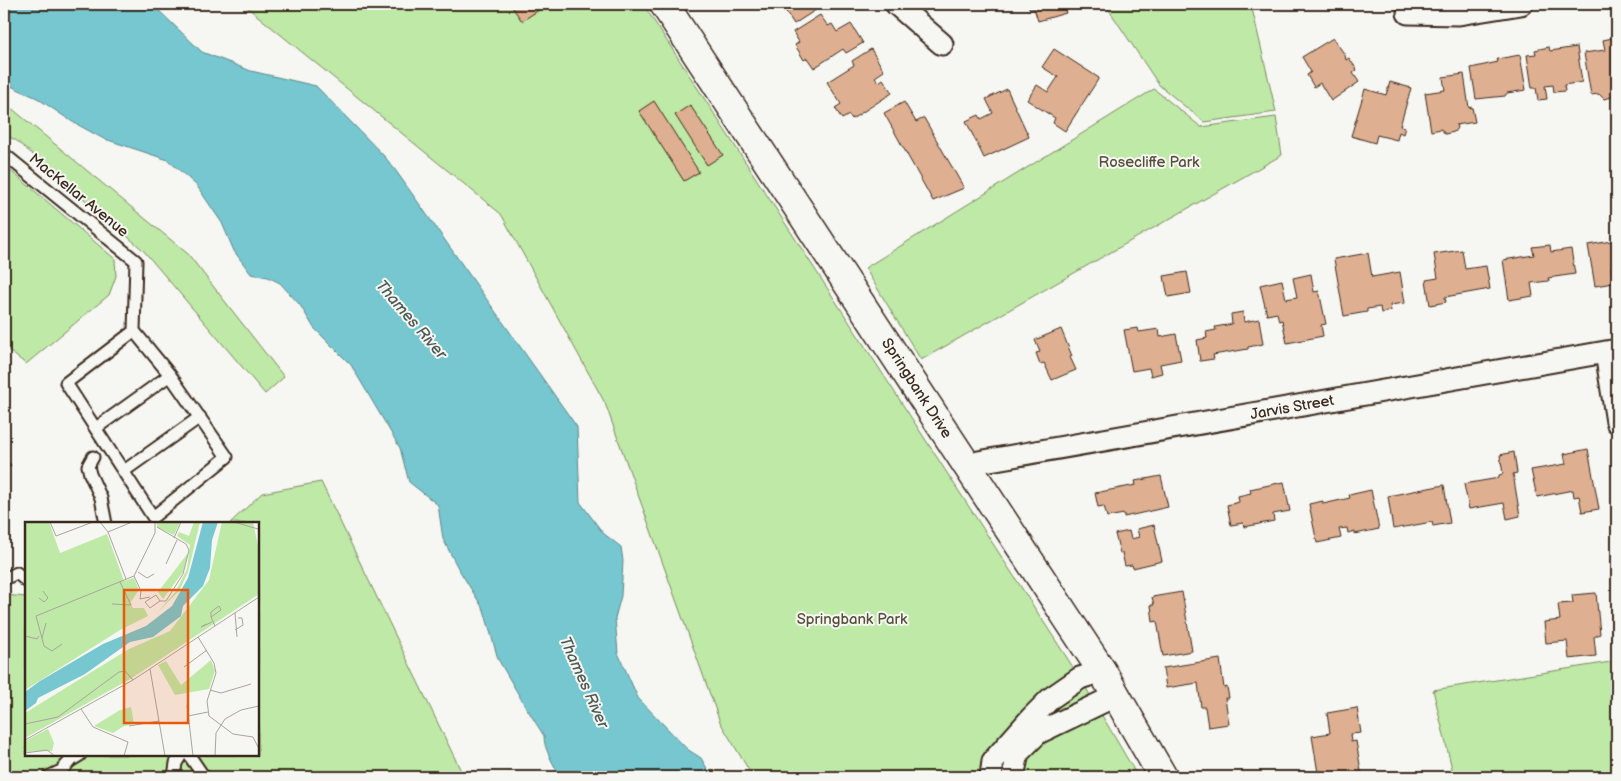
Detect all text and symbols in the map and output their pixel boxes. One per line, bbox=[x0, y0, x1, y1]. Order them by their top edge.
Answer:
street label: MacKellar Avenue bbox=[25, 149, 132, 241]
park label: Rosecliffe Park bbox=[1099, 153, 1200, 172]
water label: Thames River bbox=[371, 277, 451, 364]
street label: Springbank Drive bbox=[877, 335, 956, 442]
street label: Jarvis Street bbox=[1249, 391, 1336, 424]
inset map bbox=[25, 522, 259, 756]
park label: Springbank Park bbox=[797, 610, 908, 629]
water label: Thames River bbox=[555, 634, 613, 732]

